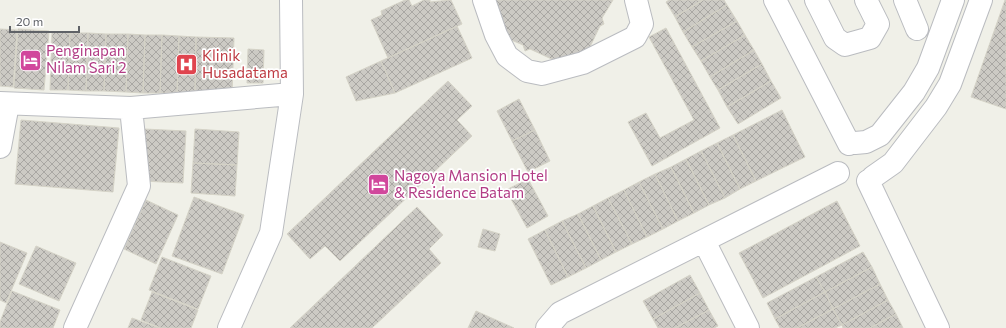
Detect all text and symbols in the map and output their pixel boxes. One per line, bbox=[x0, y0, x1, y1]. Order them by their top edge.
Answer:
scale bar bbox=[10, 8, 79, 34]
text: 20 m bbox=[16, 14, 43, 28]
place label: Penginapan Nilam Sari 2 bbox=[46, 41, 126, 76]
place label: Klinik Husadatama bbox=[202, 46, 288, 81]
hotel icon: Penginapan Nilam Sari 2 bbox=[18, 47, 44, 73]
hospital icon: Klinik Husadatama bbox=[174, 52, 200, 78]
place label: Nagoya Mansion Hotel & Residence Batam bbox=[394, 166, 548, 201]
hotel icon: Nagoya Mansion Hotel & Residence Batam bbox=[366, 172, 392, 198]

